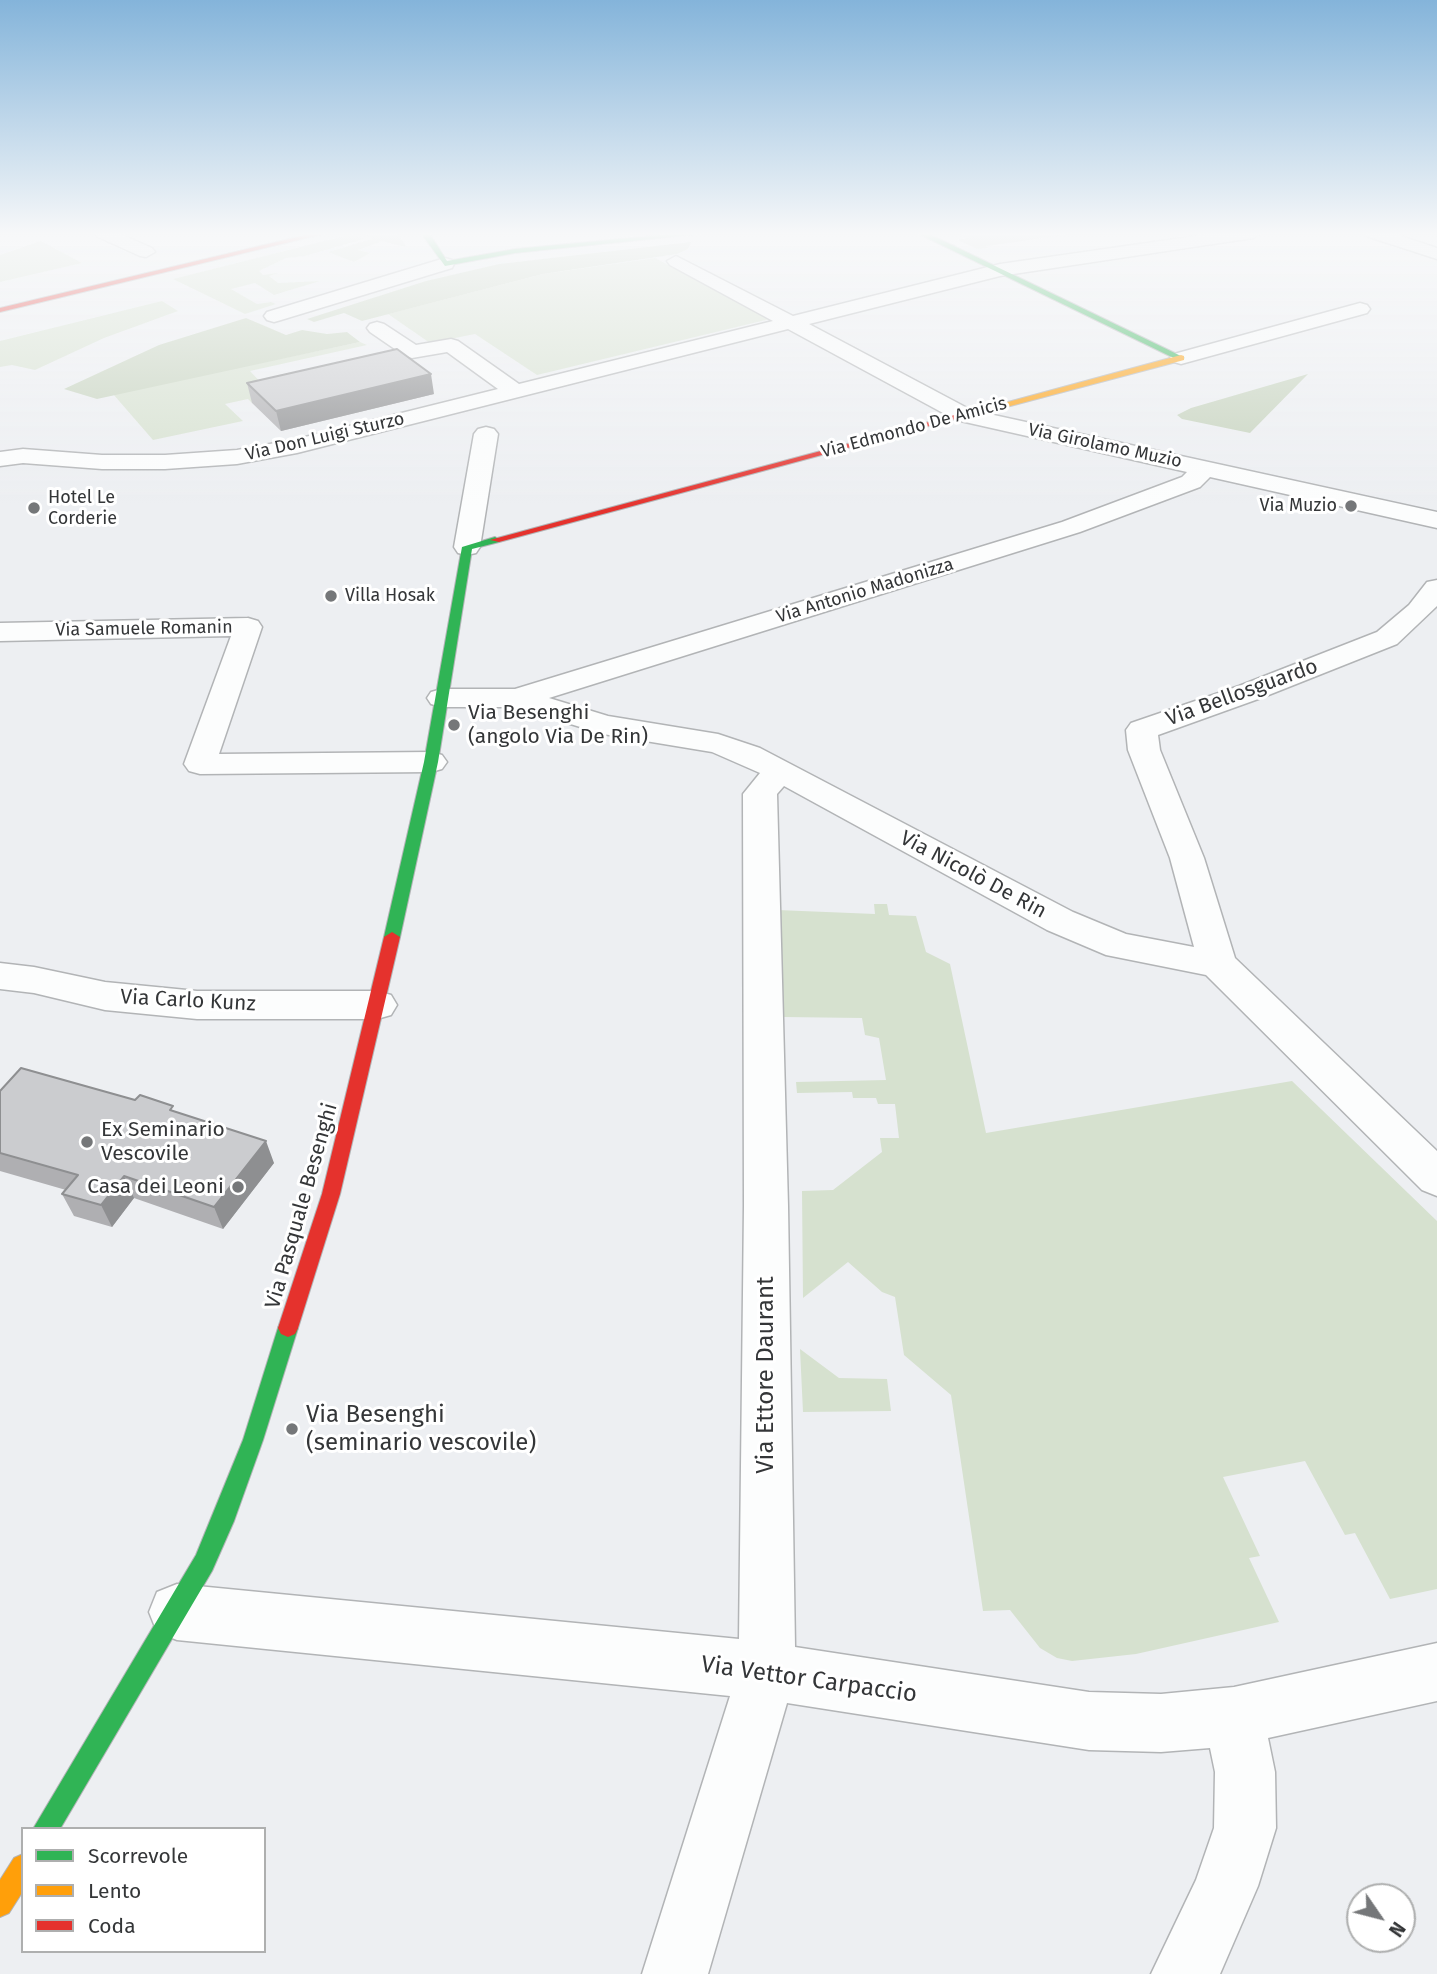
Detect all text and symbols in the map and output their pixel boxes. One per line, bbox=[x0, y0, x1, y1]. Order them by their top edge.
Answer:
street label: Via Edmondo De Amicis bbox=[819, 393, 1009, 463]
street label: Via Don Luigi Sturzo bbox=[243, 408, 407, 466]
street label: Via Girolamo Muzio bbox=[1026, 419, 1184, 473]
place label: Hotel Le Corderie bbox=[48, 487, 117, 530]
place label: Via Muzio bbox=[1259, 495, 1337, 517]
marker: Via Muzio bbox=[1343, 498, 1359, 514]
marker: Hotel Le Corderie bbox=[26, 500, 42, 516]
street label: Via Antonio Madonizza bbox=[774, 554, 956, 628]
place label: Villa Hosak bbox=[345, 585, 435, 607]
marker: Villa Hosak bbox=[323, 588, 339, 604]
street label: Via Samuele Romanin bbox=[55, 617, 233, 641]
street label: Via Bellosguardo bbox=[1163, 654, 1321, 732]
place label: Via Besenghi (angolo Via De Rin) bbox=[468, 700, 648, 750]
marker: Via Besenghi (angolo Via De Rin) bbox=[446, 717, 462, 733]
street label: Via Nicolò De Rin bbox=[896, 826, 1050, 924]
street label: Via Carlo Kunz bbox=[120, 985, 256, 1017]
street label: Via Pasquale Besenghi bbox=[261, 1100, 343, 1312]
place label: Ex Seminario Vescovile bbox=[101, 1117, 225, 1167]
marker: Ex Seminario Vescovile bbox=[79, 1134, 95, 1150]
place label: Casa dei Leoni bbox=[87, 1174, 224, 1200]
marker: Casa dei Leoni bbox=[230, 1179, 246, 1195]
street label: Via Ettore Daurant bbox=[752, 1276, 780, 1474]
place label: Via Besenghi (seminario vescovile) bbox=[306, 1401, 536, 1457]
marker: Via Besenghi (seminario vescovile) bbox=[284, 1421, 300, 1437]
street label: Via Vettor Carpaccio bbox=[699, 1651, 919, 1709]
legend bbox=[21, 1827, 266, 1953]
text: Scorrevole bbox=[88, 1843, 188, 1869]
text: Lento bbox=[88, 1878, 141, 1904]
north arrow bbox=[1346, 1883, 1416, 1953]
text: Coda bbox=[88, 1913, 136, 1939]
text: N bbox=[1384, 1917, 1410, 1941]

